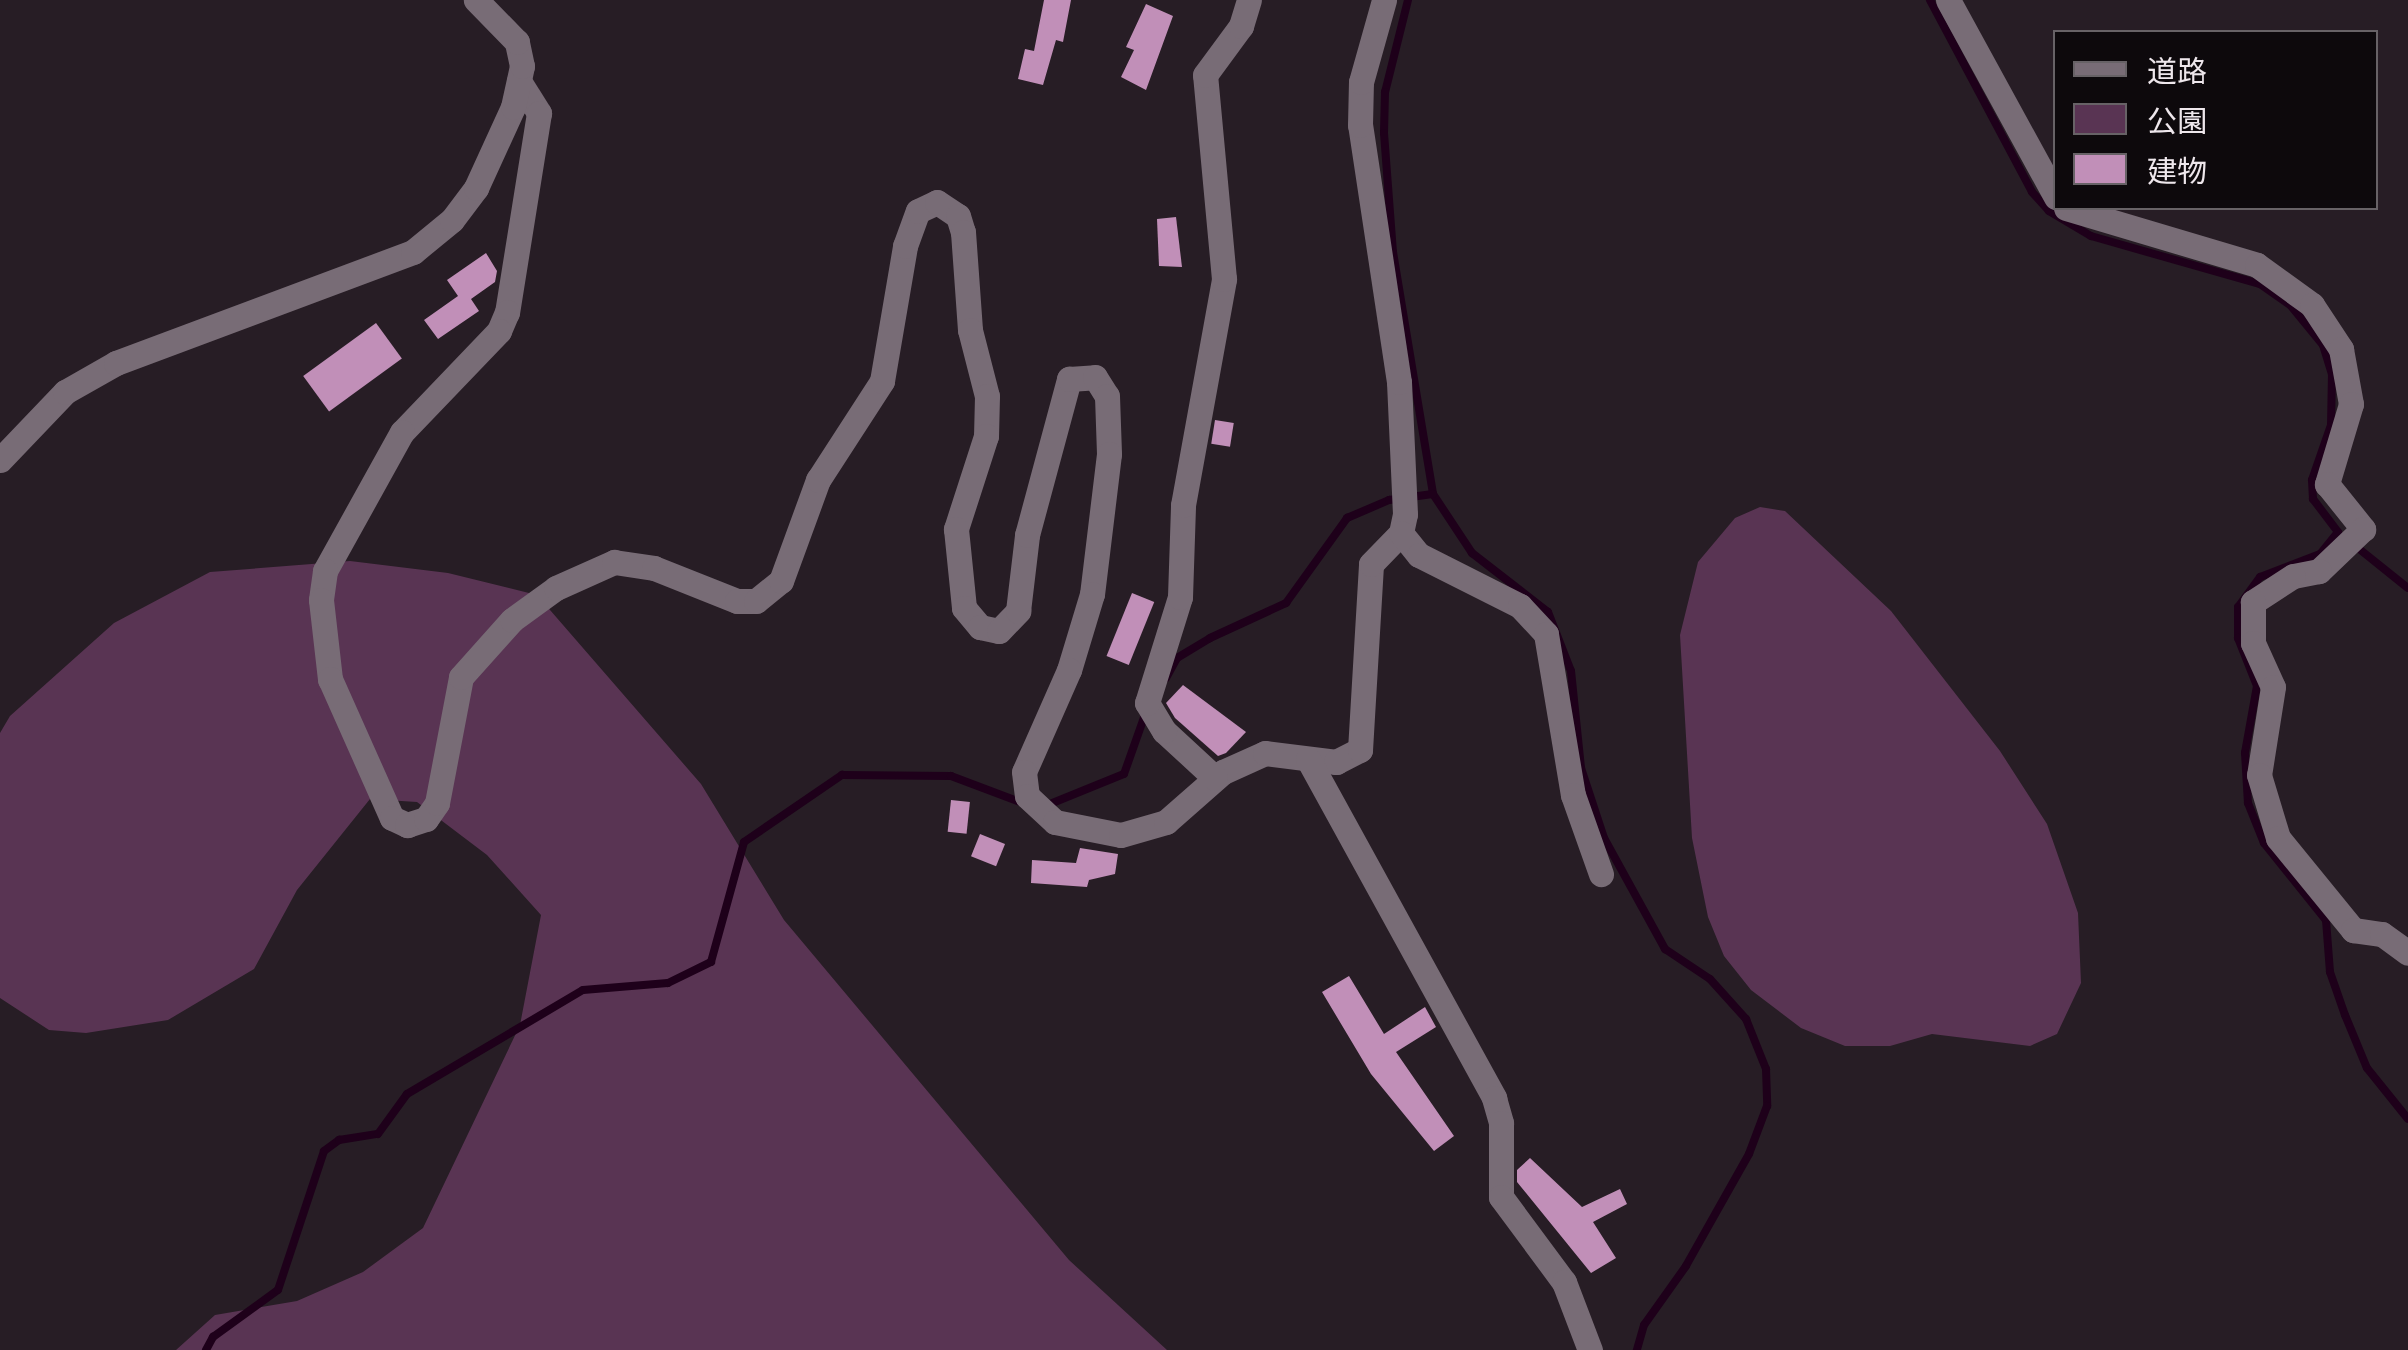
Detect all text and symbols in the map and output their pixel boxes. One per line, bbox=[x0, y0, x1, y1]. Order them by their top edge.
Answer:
legend bbox=[2053, 30, 2378, 210]
text: 道路 bbox=[2147, 58, 2207, 88]
text: 公園 bbox=[2147, 108, 2207, 138]
text: 建物 bbox=[2147, 158, 2207, 188]

